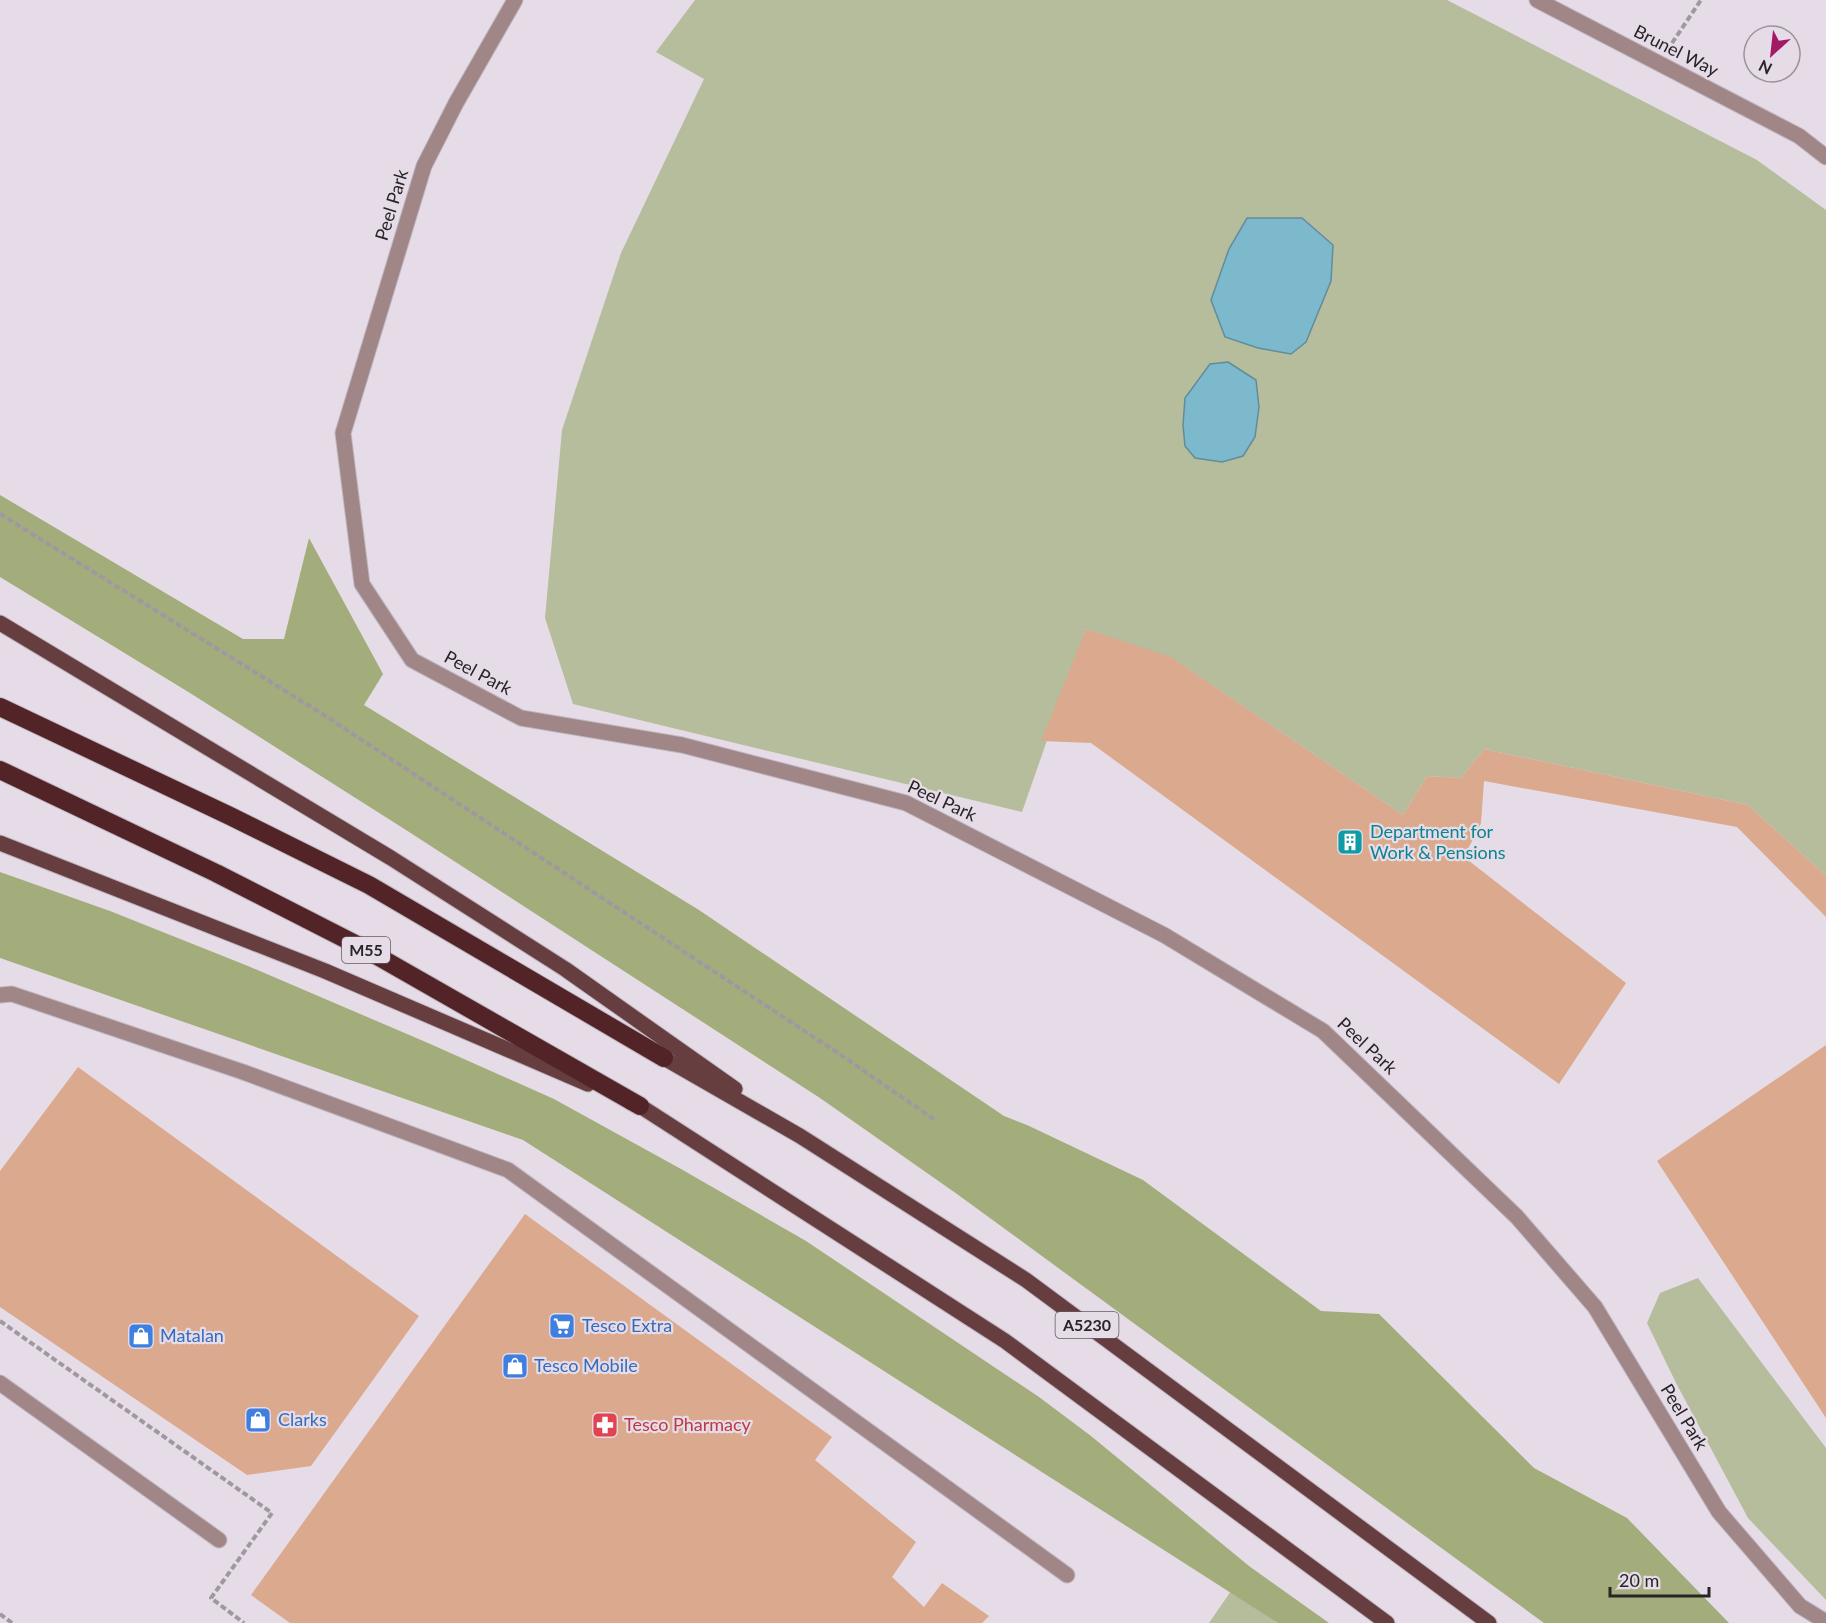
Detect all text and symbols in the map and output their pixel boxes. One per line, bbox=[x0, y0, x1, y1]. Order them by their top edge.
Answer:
street label: Brunel Way bbox=[1631, 19, 1723, 81]
north arrow bbox=[1742, 24, 1802, 84]
text: N bbox=[1755, 57, 1775, 79]
street label: Peel Park bbox=[370, 166, 413, 243]
street label: Peel Park bbox=[441, 645, 517, 699]
street label: Peel Park bbox=[905, 775, 981, 826]
place label: Department for Work & Pensions bbox=[1370, 820, 1506, 863]
building icon: Department for Work & Pensions bbox=[1335, 827, 1365, 857]
road number: M55 bbox=[342, 937, 390, 963]
street label: Peel Park bbox=[1333, 1012, 1403, 1079]
supermarket icon: Tesco Extra bbox=[547, 1311, 577, 1341]
road number: A5230 bbox=[1056, 1312, 1118, 1338]
place label: Tesco Extra bbox=[582, 1314, 672, 1336]
shop icon: Matalan bbox=[126, 1321, 156, 1351]
place label: Matalan bbox=[160, 1324, 224, 1346]
shop icon: Tesco Mobile bbox=[500, 1351, 530, 1381]
place label: Tesco Mobile bbox=[534, 1354, 638, 1376]
street label: Peel Park bbox=[1657, 1379, 1714, 1454]
shop icon: Clarks bbox=[243, 1405, 273, 1435]
place label: Clarks bbox=[278, 1408, 327, 1430]
pharmacy icon: Tesco Pharmacy bbox=[590, 1410, 620, 1440]
place label: Tesco Pharmacy bbox=[624, 1413, 752, 1435]
scale bar bbox=[1610, 1560, 1709, 1598]
text: 20 m bbox=[1619, 1569, 1659, 1591]

